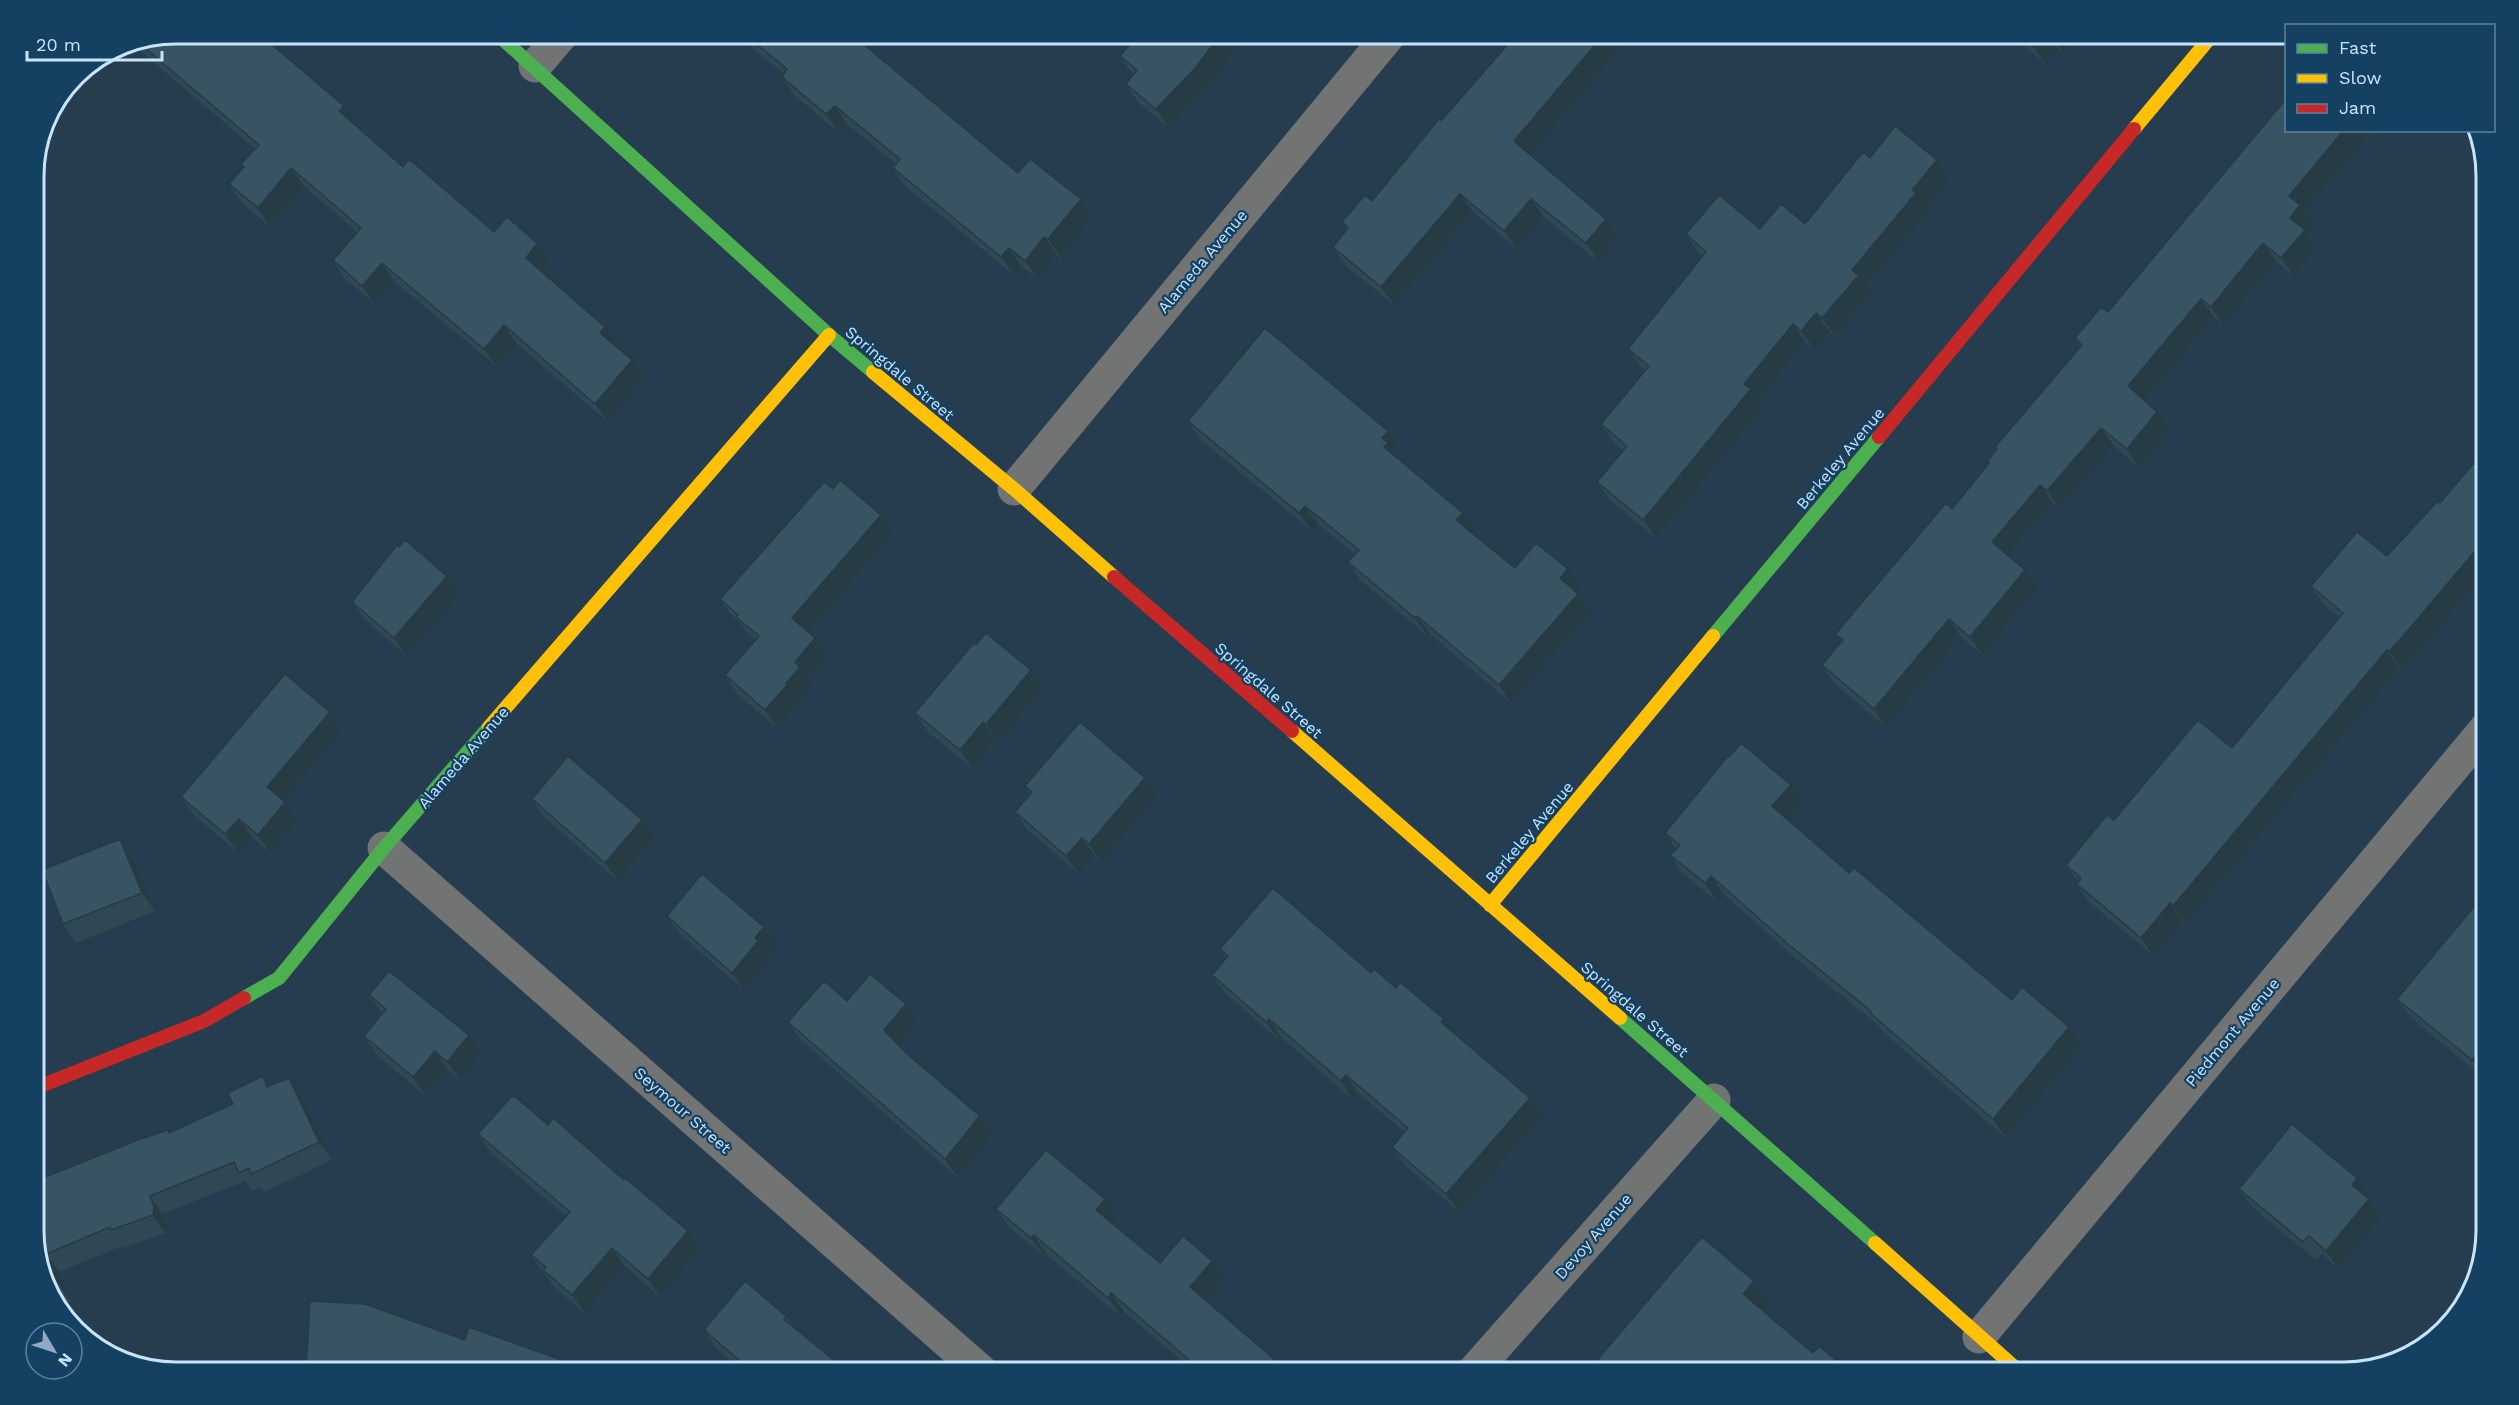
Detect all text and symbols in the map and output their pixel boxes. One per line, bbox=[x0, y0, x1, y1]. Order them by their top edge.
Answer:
scale bar bbox=[27, 24, 162, 62]
legend bbox=[2285, 24, 2495, 132]
text: 20 m bbox=[36, 34, 81, 55]
text: Fast bbox=[2339, 37, 2377, 58]
text: Slow bbox=[2339, 67, 2382, 88]
text: Jam bbox=[2339, 97, 2376, 118]
street label: Alameda Avenue bbox=[1154, 206, 1251, 317]
street label: Springdale Street bbox=[841, 322, 958, 425]
street label: Berkeley Avenue bbox=[1792, 403, 1889, 513]
street label: Springdale Street bbox=[1211, 639, 1327, 742]
street label: Alameda Avenue bbox=[414, 702, 513, 812]
street label: Berkeley Avenue bbox=[1481, 777, 1578, 887]
street label: Springdale Street bbox=[1577, 958, 1693, 1061]
street label: Piedmont Avenue bbox=[2181, 974, 2283, 1091]
street label: Seymour Street bbox=[630, 1063, 735, 1158]
street label: Devoy Avenue bbox=[1551, 1190, 1636, 1283]
north arrow bbox=[24, 1321, 84, 1381]
text: N bbox=[54, 1350, 76, 1371]

